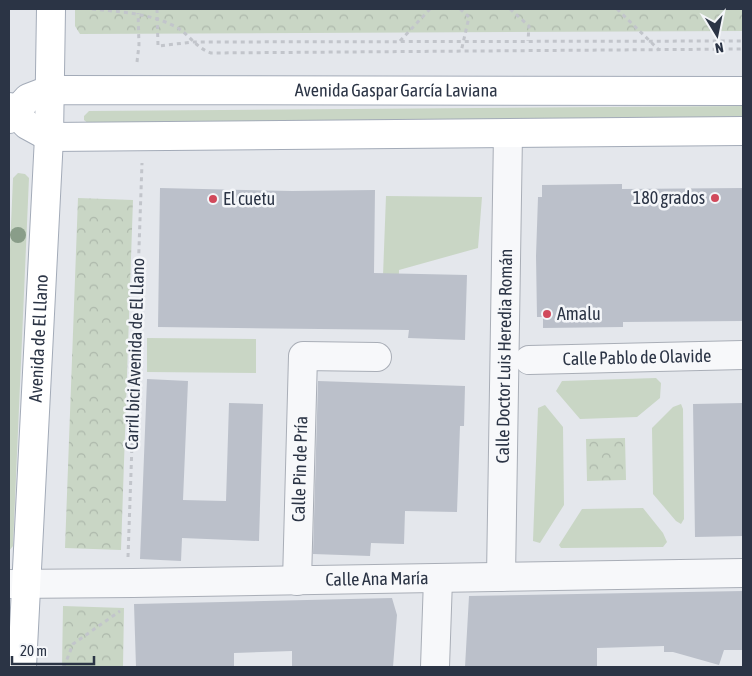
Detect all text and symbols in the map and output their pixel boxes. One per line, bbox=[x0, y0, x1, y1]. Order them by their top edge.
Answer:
north arrow bbox=[692, 10, 742, 60]
text: N bbox=[714, 39, 725, 56]
street label: Avenida Gaspar García Laviana bbox=[295, 79, 498, 101]
place label: 180 grados bbox=[633, 187, 705, 208]
place label: El cuetu bbox=[223, 188, 275, 209]
marker: 180 grados bbox=[709, 192, 721, 204]
marker: El cuetu bbox=[207, 193, 219, 205]
street label: Calle Doctor Luis Heredia Román bbox=[492, 248, 516, 464]
street label: Carril bici Avenida de El Llano bbox=[121, 258, 148, 450]
street label: Avenida de El Llano bbox=[24, 274, 52, 403]
place label: Amalu bbox=[557, 303, 601, 324]
marker: Amalu bbox=[541, 308, 553, 320]
street label: Calle Pablo de Olavide bbox=[562, 345, 711, 369]
street label: Calle Pin de Pría bbox=[288, 416, 311, 522]
street label: Calle Ana María bbox=[325, 567, 429, 590]
scale bar bbox=[12, 634, 95, 666]
text: 20 m bbox=[20, 642, 47, 659]

